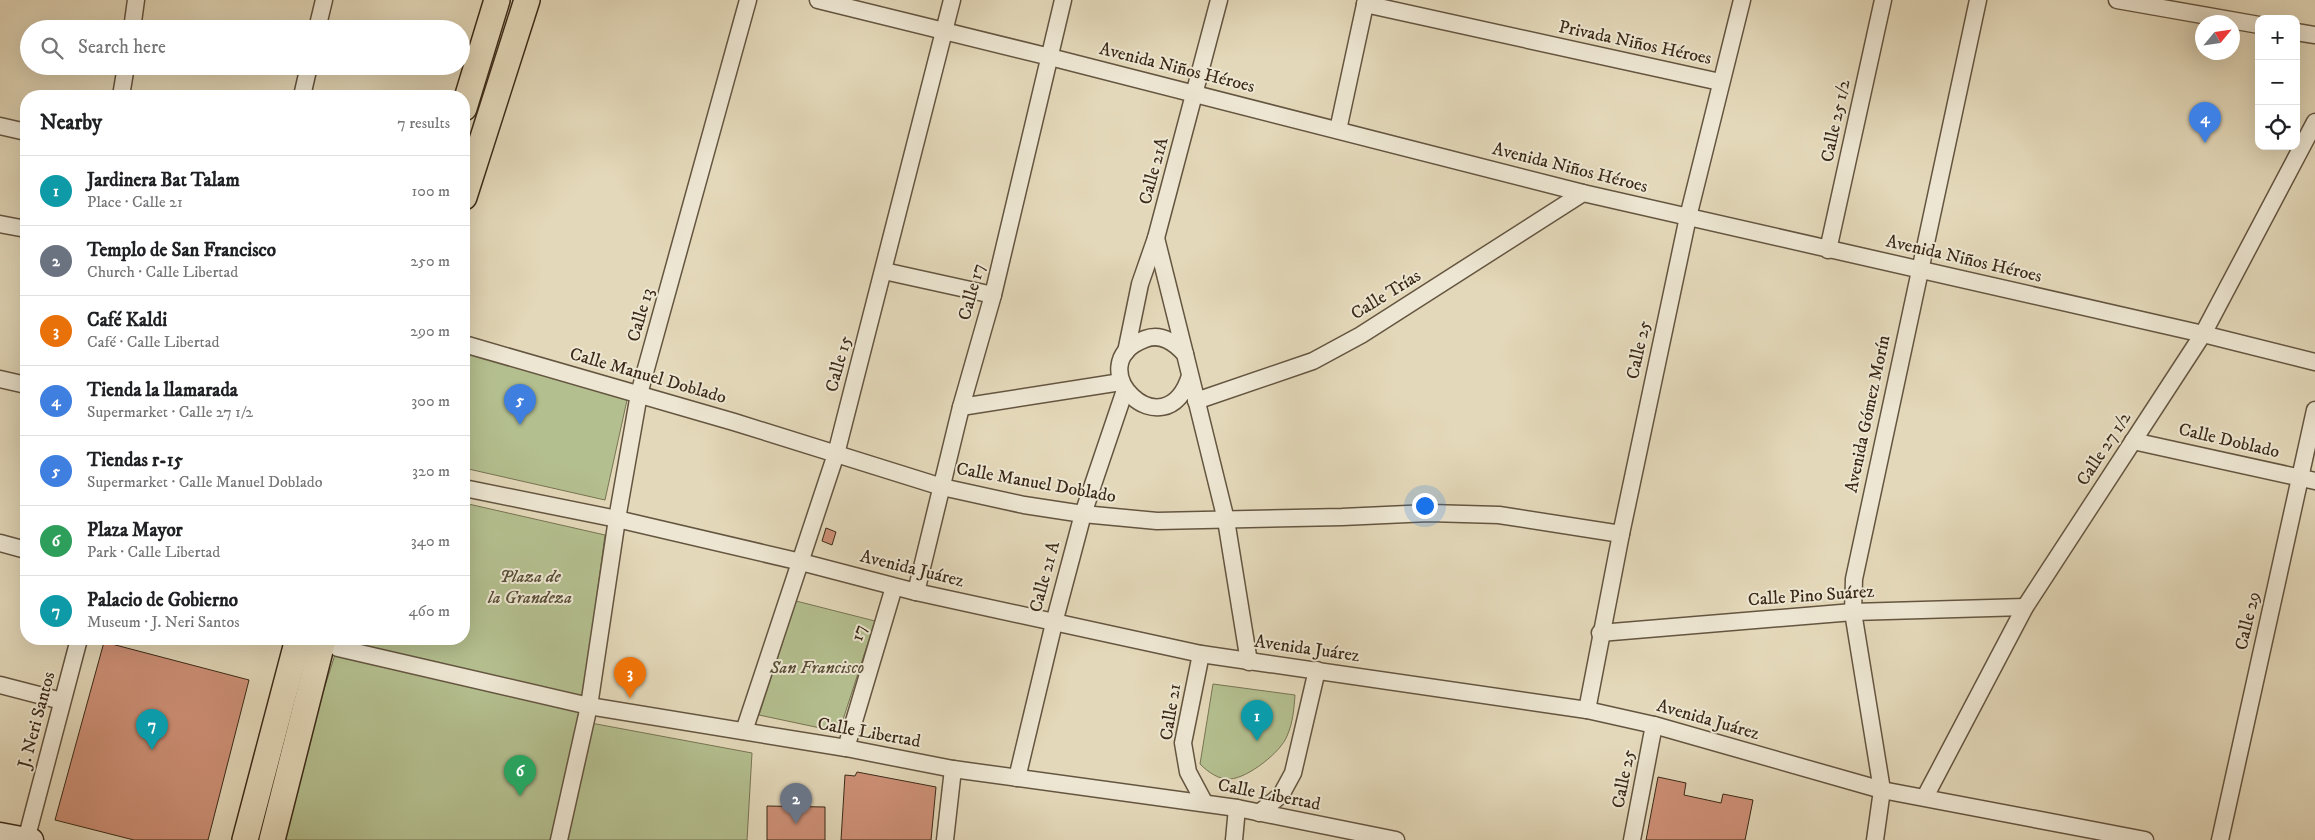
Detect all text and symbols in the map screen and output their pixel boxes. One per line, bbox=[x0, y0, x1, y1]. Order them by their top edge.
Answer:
north arrow bbox=[2195, 15, 2240, 60]
map controls bbox=[2255, 15, 2300, 150]
button: + bbox=[2255, 15, 2300, 60]
street label: Privada Niños Héroes bbox=[1556, 16, 1714, 70]
search box bbox=[20, 20, 470, 75]
icon: search bbox=[38, 34, 66, 62]
text: Search here bbox=[78, 36, 166, 59]
street label: Avenida Niños Héroes bbox=[1097, 38, 1257, 98]
button: − bbox=[2255, 60, 2300, 105]
street label: Calle 25 1/2 bbox=[1817, 78, 1855, 164]
pin: 4 bbox=[2189, 102, 2221, 143]
button: locate bbox=[2255, 105, 2300, 150]
text: Nearby bbox=[40, 110, 102, 136]
text: 7 results bbox=[397, 113, 450, 133]
street label: Calle 21A bbox=[1134, 135, 1174, 207]
street label: Avenida Niños Héroes bbox=[1490, 138, 1650, 198]
text: Jardinera Bat Talam bbox=[87, 169, 240, 192]
text: 1 bbox=[53, 181, 59, 201]
text: 100 m bbox=[412, 181, 450, 201]
text: Place · Calle 21 bbox=[87, 192, 183, 212]
street label: Avenida Niños Héroes bbox=[1884, 230, 2044, 288]
text: Templo de San Francisco bbox=[87, 239, 276, 262]
text: 2 bbox=[52, 251, 60, 271]
text: 250 m bbox=[410, 251, 450, 271]
street label: Calle 17 bbox=[954, 261, 990, 323]
text: Church · Calle Libertad bbox=[87, 262, 238, 282]
street label: Calle Trías bbox=[1347, 265, 1425, 325]
street label: Calle 13 bbox=[623, 286, 659, 344]
text: Café Kaldi bbox=[87, 309, 167, 332]
street label: Calle 25 bbox=[1622, 319, 1656, 381]
text: 3 bbox=[53, 321, 59, 341]
text: 290 m bbox=[410, 321, 450, 341]
text: Café · Calle Libertad bbox=[87, 332, 220, 352]
street label: Avenida Gómez Morín bbox=[1841, 333, 1896, 495]
street label: Calle 15 bbox=[821, 334, 857, 394]
street label: Calle Manuel Doblado bbox=[567, 343, 729, 409]
text: Tienda la llamarada bbox=[87, 379, 238, 402]
pin: 5 bbox=[504, 384, 536, 425]
text: 4 bbox=[51, 391, 61, 411]
text: 300 m bbox=[411, 391, 450, 411]
text: Supermarket · Calle 27 1/2 bbox=[87, 402, 253, 422]
street label: Calle 27 1/2 bbox=[2072, 408, 2136, 490]
street label: Calle Doblado bbox=[2176, 419, 2282, 463]
text: Tiendas r-15 bbox=[87, 449, 183, 472]
street label: Calle Manuel Doblado bbox=[954, 458, 1118, 508]
text: 5 bbox=[52, 461, 60, 481]
text: 320 m bbox=[412, 461, 450, 481]
text: Supermarket · Calle Manuel Doblado bbox=[87, 472, 323, 492]
your location bbox=[1412, 493, 1438, 519]
text: Plaza Mayor bbox=[87, 519, 183, 542]
text: 6 bbox=[52, 531, 60, 551]
text: 340 m bbox=[411, 531, 450, 551]
street label: Calle 21 A bbox=[1025, 539, 1065, 615]
text: Park · Calle Libertad bbox=[87, 542, 220, 562]
street label: Avenida Juárez bbox=[858, 545, 966, 593]
park label: Plaza de la Grandeza bbox=[487, 566, 572, 609]
street label: Calle Pino Suárez bbox=[1747, 581, 1875, 611]
text: Palacio de Gobierno bbox=[87, 589, 238, 612]
street label: Calle 29 bbox=[2231, 590, 2265, 652]
text: 7 bbox=[52, 601, 60, 621]
text: 460 m bbox=[408, 601, 450, 621]
text: Museum · J. Neri Santos bbox=[87, 612, 240, 632]
street label: 17 bbox=[846, 622, 872, 644]
street label: Avenida Juárez bbox=[1253, 631, 1361, 667]
pin: 3 bbox=[614, 657, 646, 698]
park label: San Francisco bbox=[769, 657, 865, 679]
street label: J. Neri Santos bbox=[13, 669, 60, 773]
street label: Calle 21 bbox=[1156, 682, 1186, 742]
street label: Avenida Juárez bbox=[1654, 695, 1762, 745]
pin: 1 bbox=[1241, 700, 1273, 741]
pin: 7 bbox=[136, 709, 168, 750]
street label: Calle Libertad bbox=[816, 713, 922, 753]
street label: Calle 25 bbox=[1608, 748, 1640, 810]
pin: 6 bbox=[504, 755, 536, 796]
street label: Calle Libertad bbox=[1216, 774, 1322, 816]
pin: 2 bbox=[780, 783, 812, 824]

